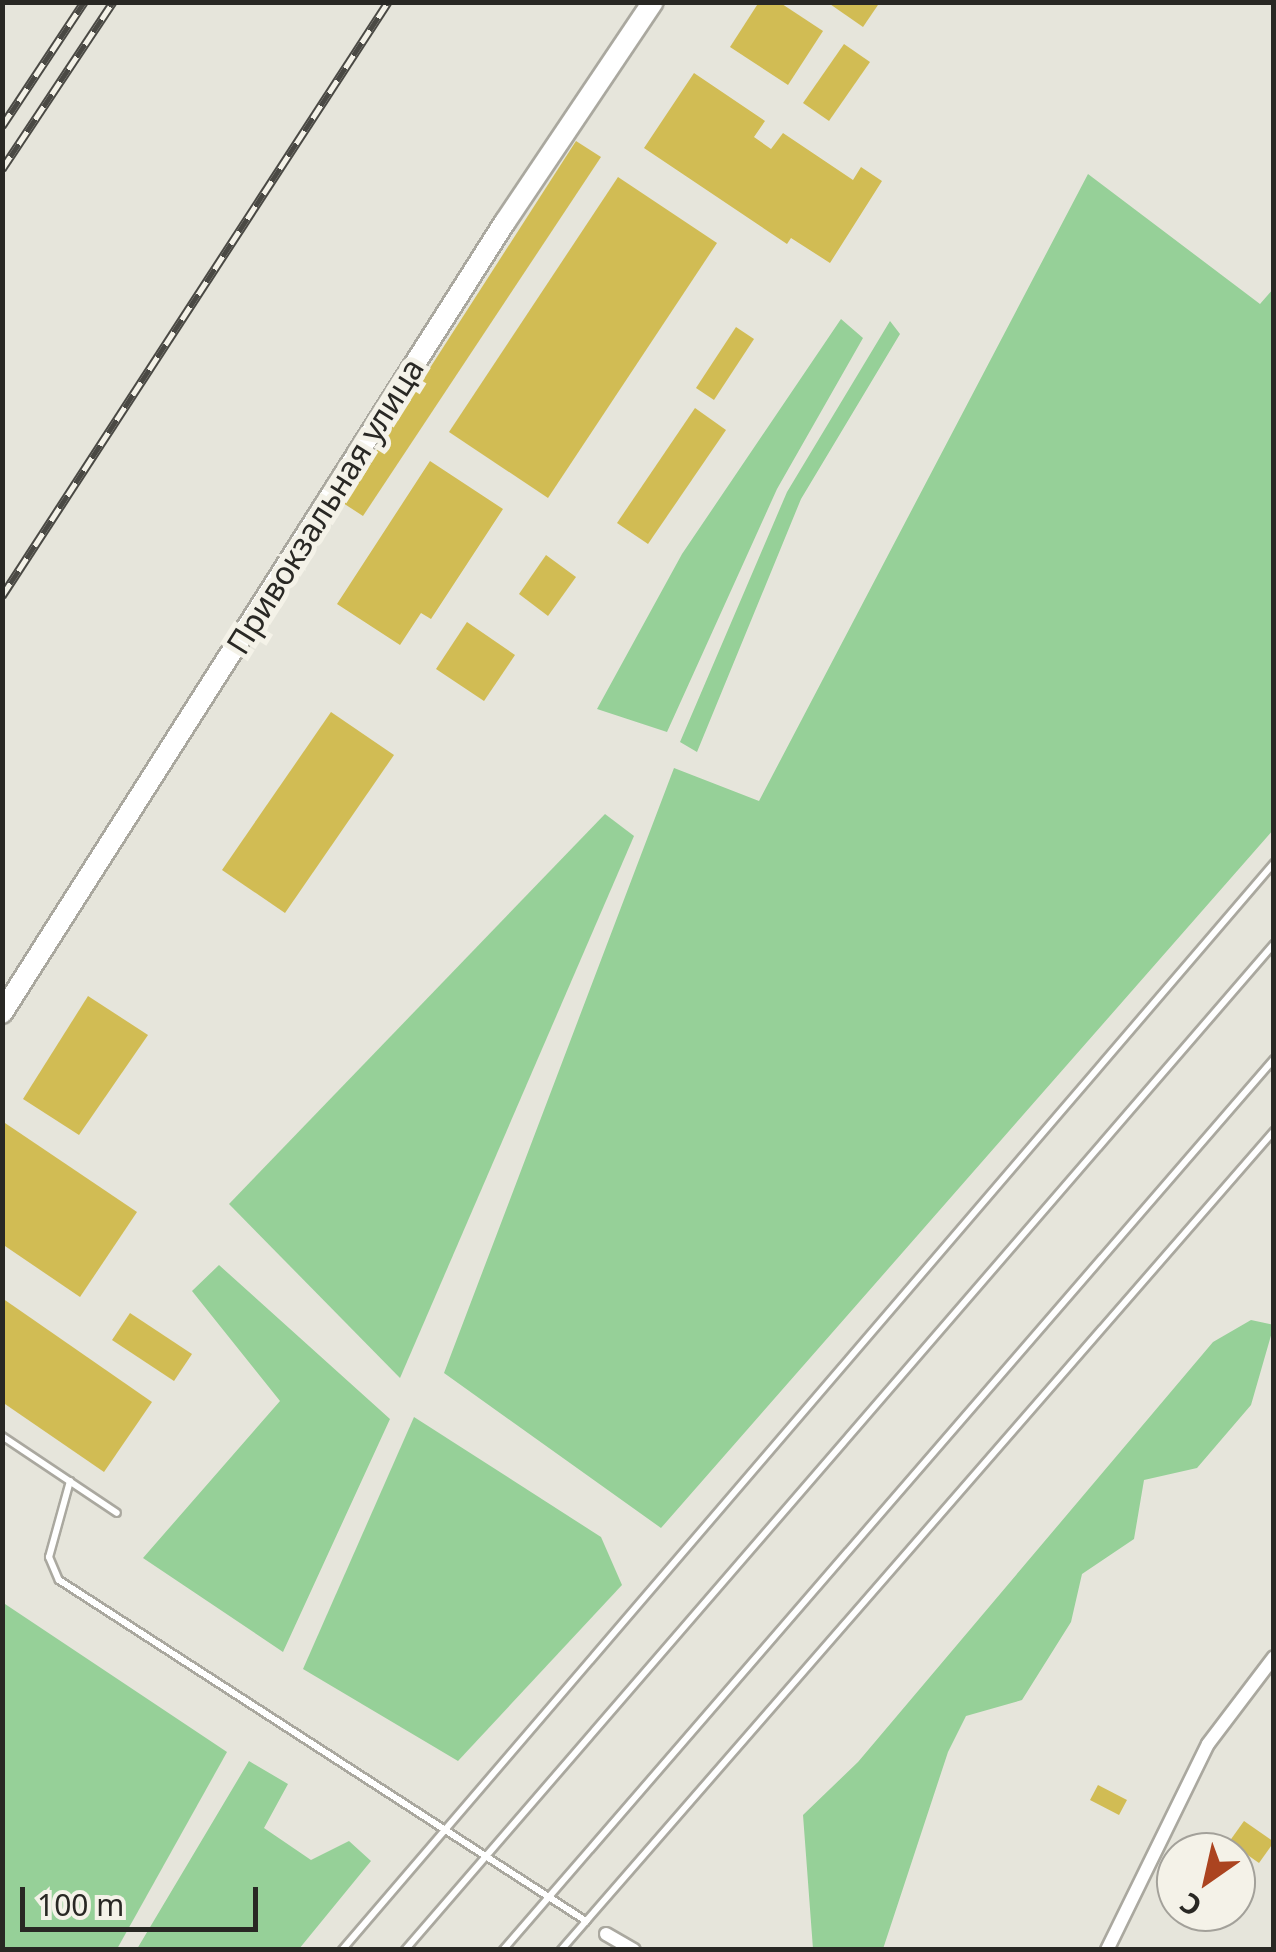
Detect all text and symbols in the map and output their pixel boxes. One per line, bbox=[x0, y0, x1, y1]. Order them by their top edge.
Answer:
street label: Привокзальная улица bbox=[218, 351, 432, 661]
north arrow bbox=[1156, 1832, 1256, 1932]
scale bar bbox=[25, 1867, 262, 1929]
text: 100 m bbox=[37, 1884, 124, 1925]
text: С bbox=[1172, 1884, 1208, 1926]

